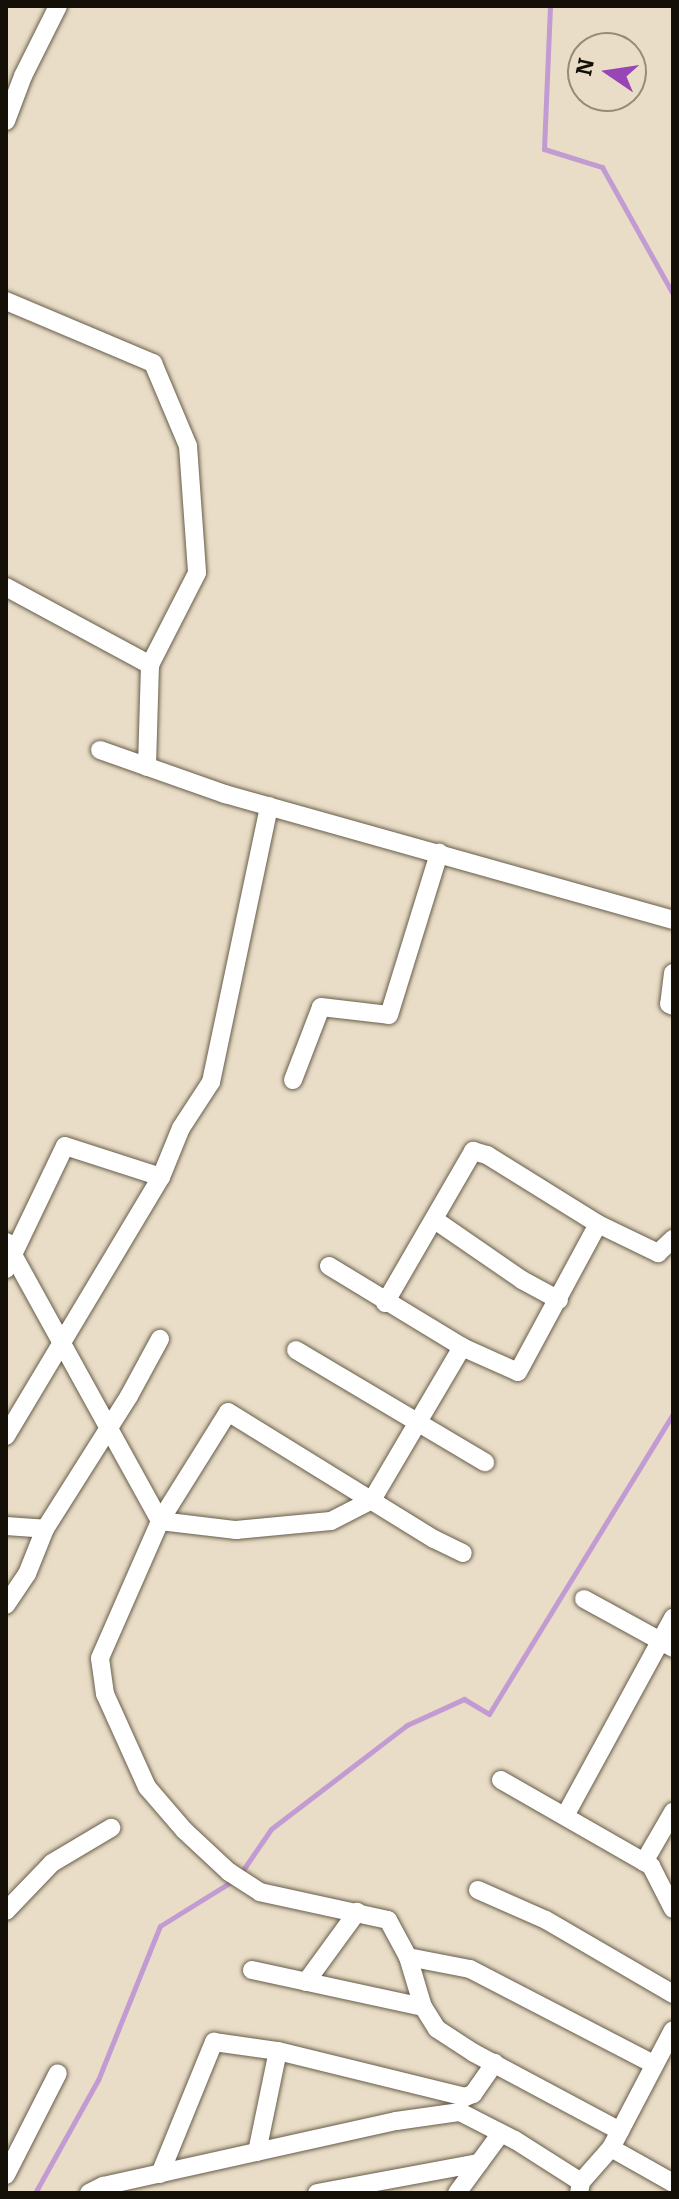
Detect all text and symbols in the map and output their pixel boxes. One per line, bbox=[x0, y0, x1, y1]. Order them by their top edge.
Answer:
north arrow bbox=[567, 32, 647, 112]
text: N bbox=[570, 56, 600, 78]

